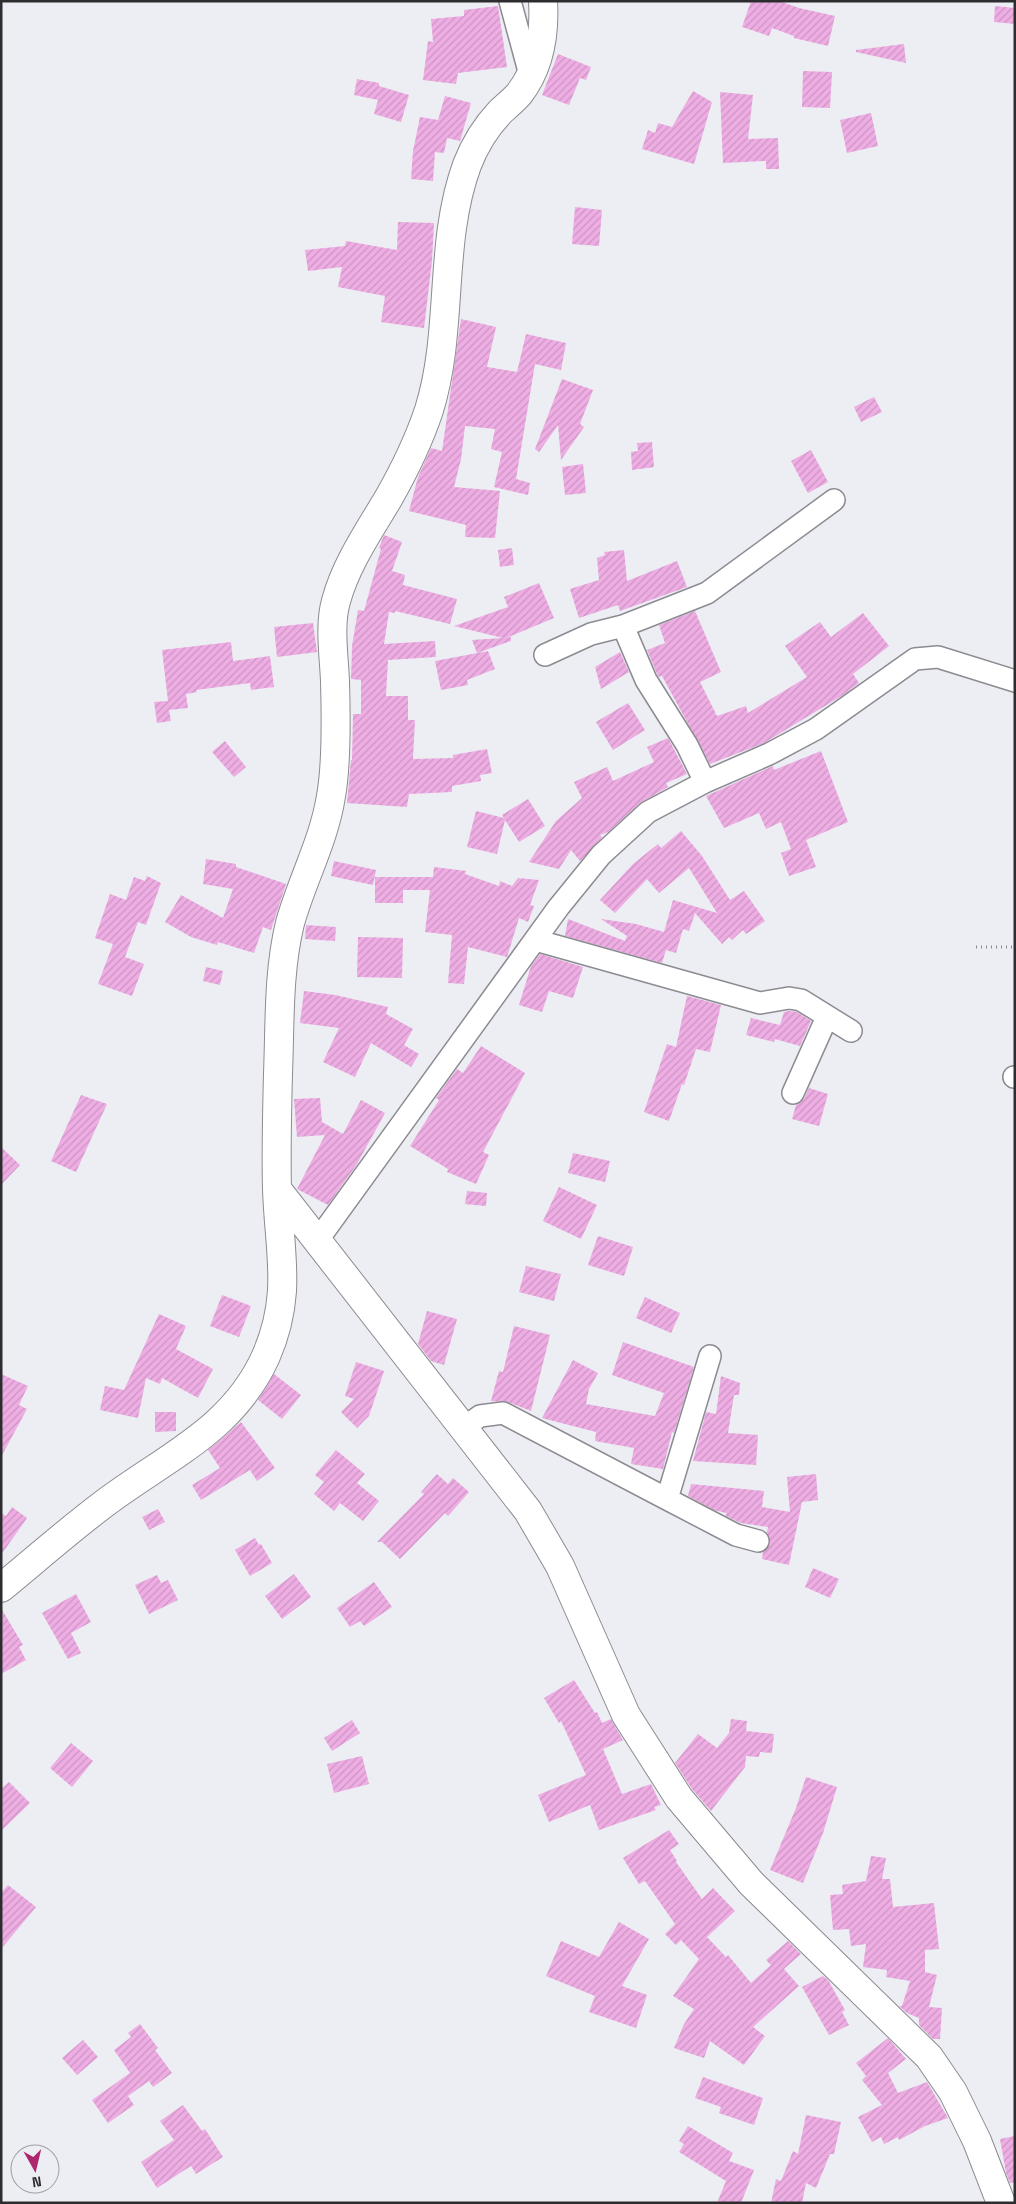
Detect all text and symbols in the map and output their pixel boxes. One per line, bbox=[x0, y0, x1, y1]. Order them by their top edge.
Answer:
north arrow bbox=[10, 2144, 60, 2194]
text: N bbox=[31, 2172, 43, 2191]

